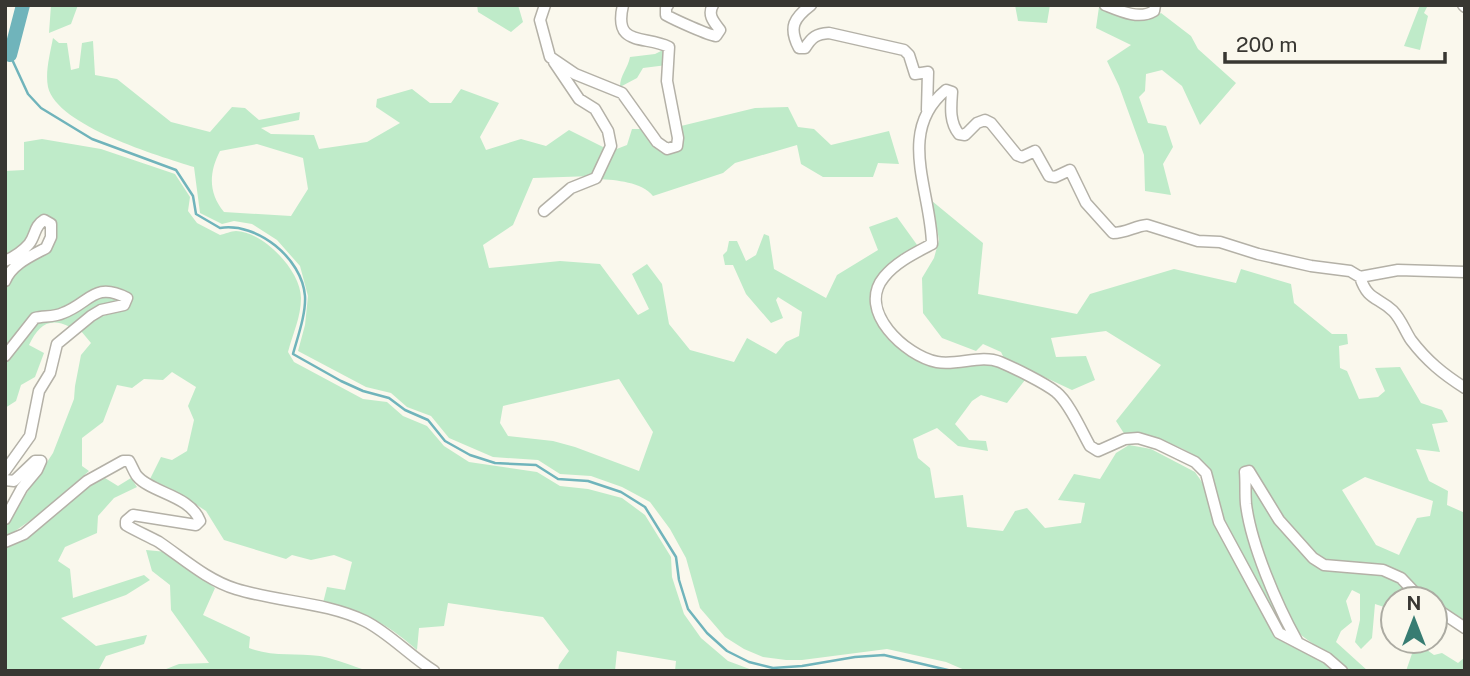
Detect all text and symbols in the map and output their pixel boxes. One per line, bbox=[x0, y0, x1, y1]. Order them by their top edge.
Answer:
scale bar bbox=[1225, 21, 1446, 65]
text: 200 m bbox=[1236, 32, 1297, 57]
north arrow bbox=[1379, 585, 1449, 655]
text: N bbox=[1407, 592, 1421, 614]

